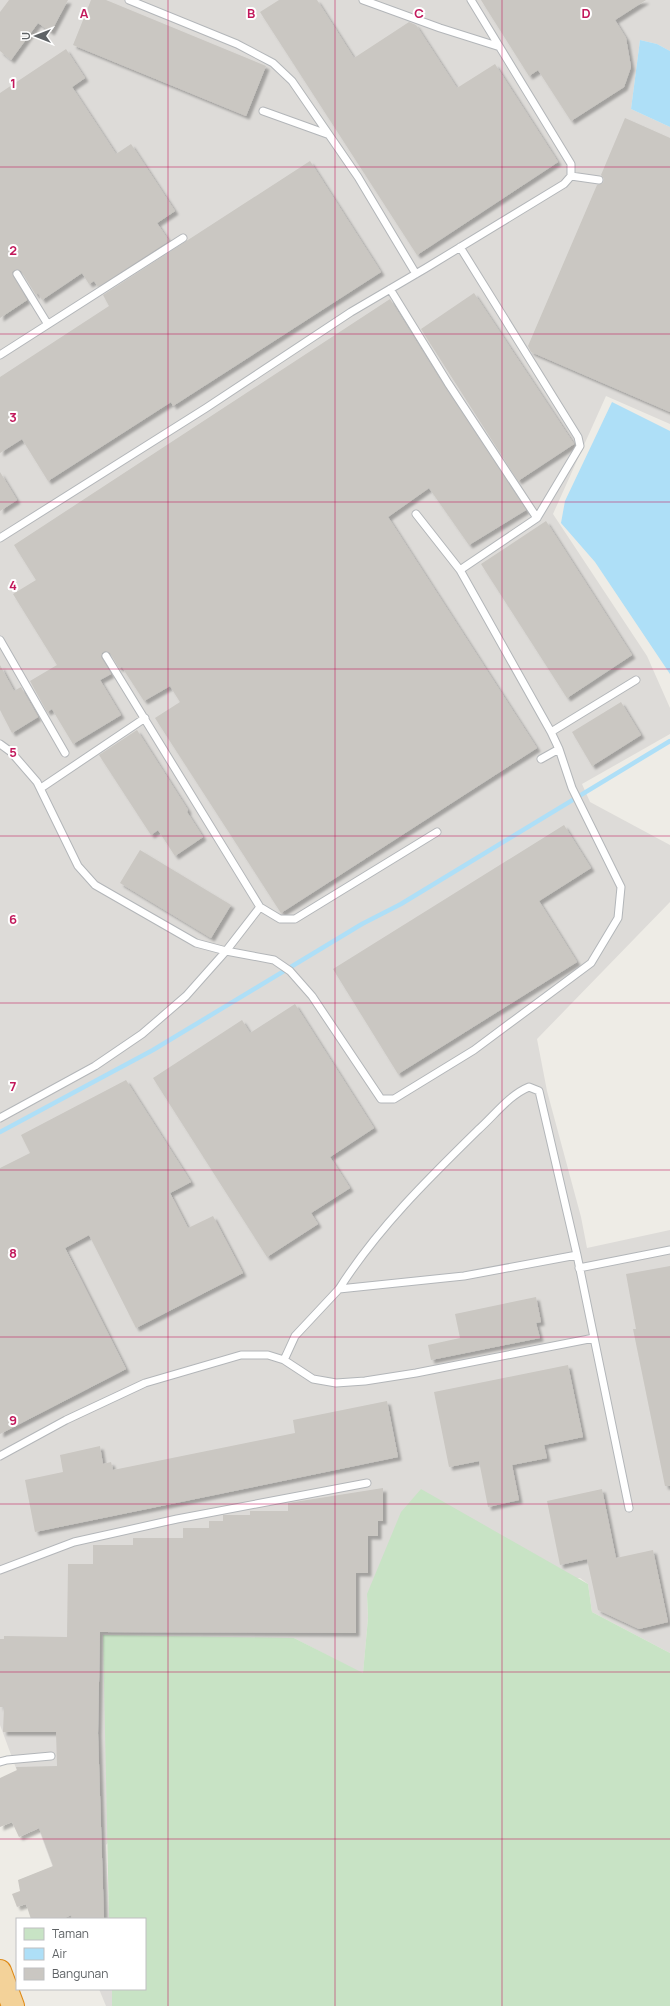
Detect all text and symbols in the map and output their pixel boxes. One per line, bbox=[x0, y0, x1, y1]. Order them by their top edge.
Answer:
text: A bbox=[80, 4, 89, 22]
text: B bbox=[247, 4, 255, 22]
text: C bbox=[414, 4, 424, 22]
text: D bbox=[581, 4, 591, 22]
north arrow bbox=[16, 16, 56, 56]
text: U bbox=[18, 32, 33, 40]
text: 1 bbox=[10, 74, 16, 92]
text: 2 bbox=[9, 241, 17, 259]
text: 3 bbox=[9, 408, 17, 426]
text: 4 bbox=[9, 576, 17, 594]
text: 5 bbox=[9, 743, 17, 761]
text: 6 bbox=[9, 910, 17, 928]
text: 7 bbox=[10, 1077, 17, 1095]
text: 8 bbox=[9, 1244, 17, 1262]
text: 9 bbox=[9, 1411, 17, 1429]
legend bbox=[16, 1918, 146, 1990]
text: Taman bbox=[52, 1925, 89, 1942]
text: Air bbox=[52, 1945, 67, 1962]
text: Bangunan bbox=[52, 1965, 108, 1982]

